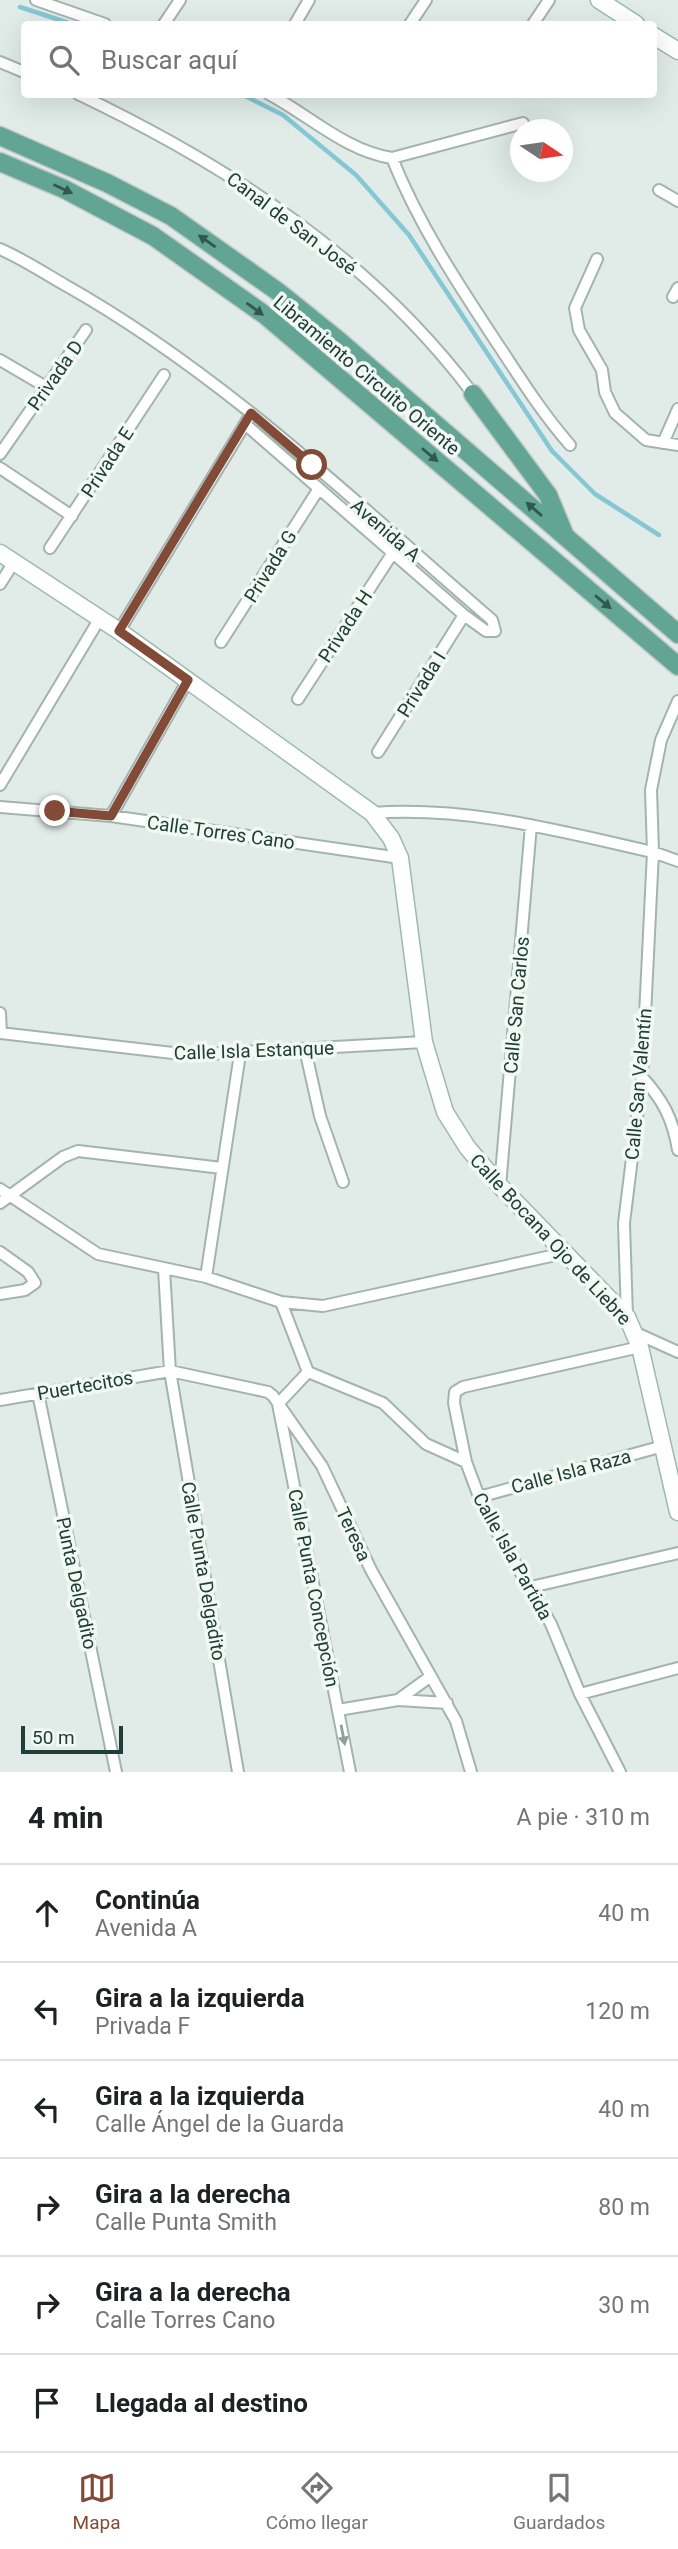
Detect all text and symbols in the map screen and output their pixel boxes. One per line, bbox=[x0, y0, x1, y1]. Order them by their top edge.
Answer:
search box bbox=[21, 21, 657, 98]
icon: search bbox=[45, 41, 83, 79]
text: Buscar aquí bbox=[101, 45, 238, 75]
north arrow bbox=[510, 119, 573, 182]
street label: Canal de San José bbox=[222, 167, 361, 280]
one-way arrow bbox=[53, 183, 73, 195]
one-way arrow bbox=[198, 234, 216, 248]
street label: Libramiento Circuito Oriente bbox=[269, 291, 465, 460]
one-way arrow bbox=[246, 302, 265, 316]
street label: Privada D bbox=[23, 336, 88, 415]
street label: Privada E bbox=[76, 423, 139, 502]
one-way arrow bbox=[421, 447, 438, 462]
route start bbox=[296, 449, 327, 480]
street label: Avenida A bbox=[346, 494, 426, 567]
one-way arrow bbox=[525, 501, 543, 517]
street label: Privada G bbox=[239, 526, 302, 607]
street label: Privada H bbox=[314, 586, 377, 667]
one-way arrow bbox=[595, 594, 612, 609]
street label: Privada I bbox=[392, 647, 451, 721]
route end bbox=[39, 795, 70, 826]
street label: Calle Torres Cano bbox=[146, 811, 296, 854]
street label: Calle San Carlos bbox=[499, 935, 534, 1075]
street label: Calle San Valentín bbox=[620, 1007, 657, 1161]
street label: Calle Isla Estanque bbox=[173, 1036, 335, 1065]
street label: Calle Bocana Ojo de Liebre bbox=[465, 1149, 636, 1330]
street label: Puertecitos bbox=[35, 1366, 135, 1405]
street label: Calle Isla Raza bbox=[509, 1444, 634, 1499]
street label: Calle Punta Delgadito bbox=[176, 1480, 231, 1662]
street label: Calle Punta Concepción bbox=[283, 1487, 344, 1689]
street label: Calle Isla Partida bbox=[468, 1488, 557, 1624]
street label: Teresa bbox=[331, 1504, 376, 1565]
street label: Punta Delgadito bbox=[51, 1515, 102, 1651]
scale bar bbox=[21, 1723, 122, 1755]
one-way arrow bbox=[337, 1724, 348, 1746]
text: 50 m bbox=[32, 1726, 75, 1749]
text: 4 min bbox=[28, 1800, 103, 1835]
text: A pie · 310 m bbox=[517, 1804, 650, 1831]
text: Continúa bbox=[95, 1885, 200, 1915]
icon: ahead bbox=[28, 1894, 66, 1932]
text: 40 m bbox=[598, 1900, 650, 1927]
text: Avenida A bbox=[95, 1915, 197, 1942]
text: Gira a la izquierda bbox=[95, 1983, 305, 2013]
icon: left bbox=[28, 1992, 66, 2030]
text: 120 m bbox=[585, 1998, 650, 2025]
text: Privada F bbox=[95, 2013, 190, 2040]
text: Gira a la izquierda bbox=[95, 2081, 305, 2111]
icon: left bbox=[28, 2090, 66, 2128]
text: 40 m bbox=[598, 2096, 650, 2123]
text: Calle Ángel de la Guarda bbox=[95, 2111, 344, 2138]
text: Gira a la derecha bbox=[95, 2179, 291, 2209]
icon: right bbox=[28, 2188, 66, 2226]
text: 80 m bbox=[598, 2194, 650, 2221]
text: Calle Punta Smith bbox=[95, 2209, 277, 2236]
text: Gira a la derecha bbox=[95, 2277, 291, 2307]
icon: right bbox=[28, 2286, 66, 2324]
text: 30 m bbox=[598, 2292, 650, 2319]
text: Calle Torres Cano bbox=[95, 2307, 275, 2334]
icon: arrive bbox=[28, 2384, 66, 2422]
text: Llegada al destino bbox=[95, 2388, 308, 2418]
tab: Mapa bbox=[73, 2469, 121, 2534]
tab: Cómo llegar bbox=[266, 2469, 368, 2534]
tab: Guardados bbox=[513, 2469, 605, 2534]

